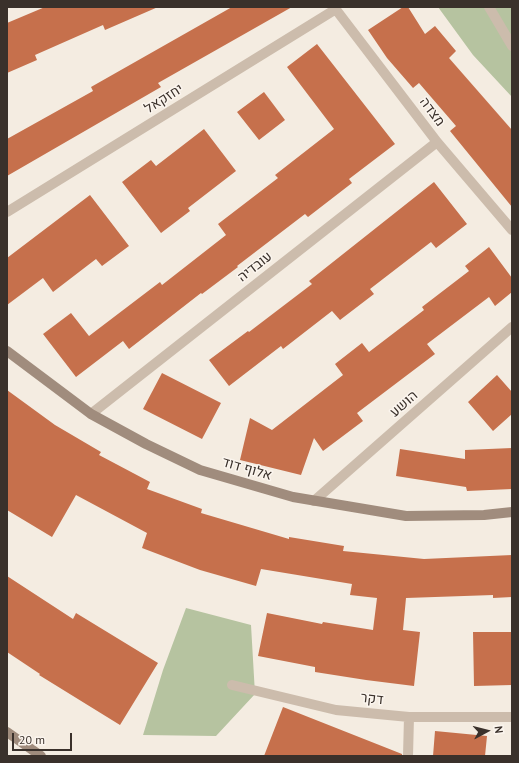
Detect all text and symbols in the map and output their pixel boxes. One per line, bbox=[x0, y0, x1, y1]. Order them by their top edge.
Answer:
street label: יחזקאל bbox=[142, 81, 186, 117]
street label: מצדה bbox=[416, 94, 448, 130]
street label: עובדיה bbox=[234, 248, 276, 286]
street label: הושע bbox=[387, 387, 421, 421]
street label: אלוף דוד bbox=[220, 454, 274, 484]
street label: דקר bbox=[360, 689, 384, 709]
north arrow bbox=[467, 711, 507, 751]
scale bar bbox=[14, 725, 74, 751]
text: N bbox=[492, 725, 506, 734]
text: 20 m bbox=[19, 732, 45, 747]

